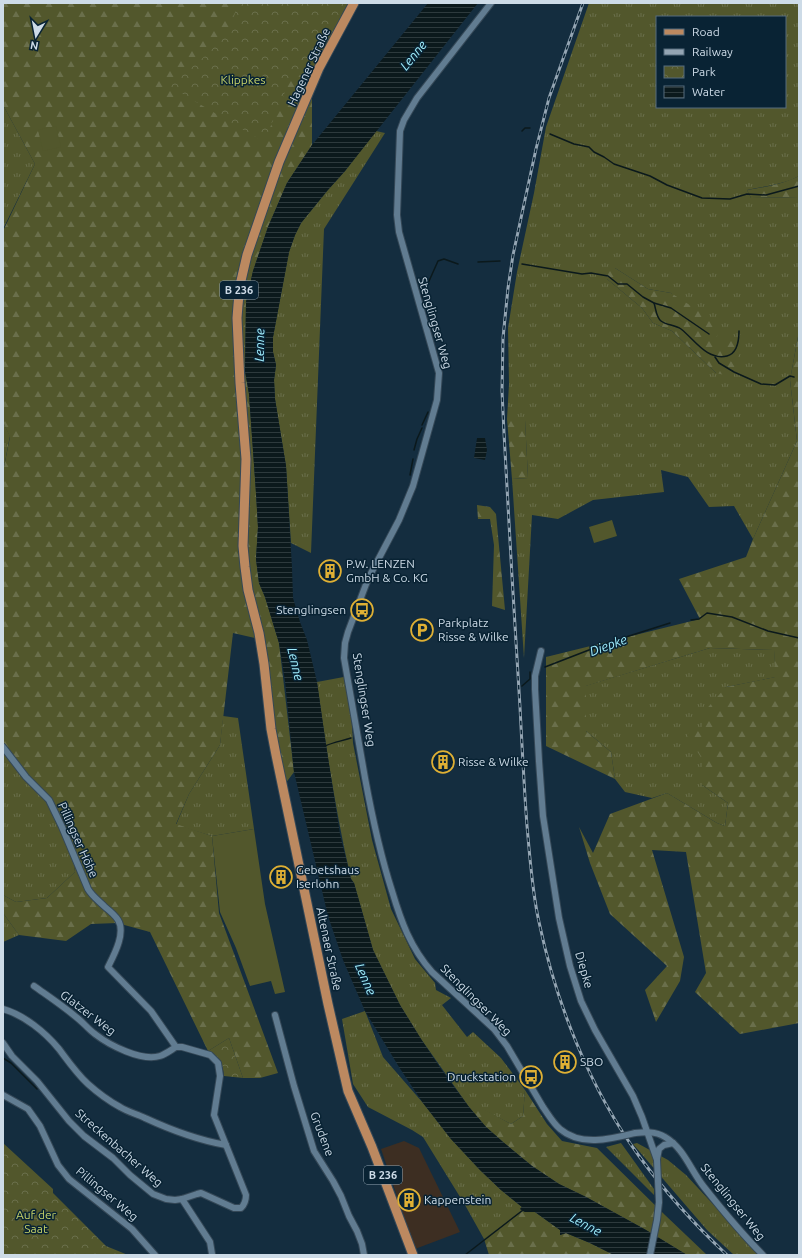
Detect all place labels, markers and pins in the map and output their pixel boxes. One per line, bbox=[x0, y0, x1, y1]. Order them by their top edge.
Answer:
place label: P.W. LENZEN GmbH & Co. KG bbox=[346, 557, 428, 584]
building icon: P.W. LENZEN GmbH & Co. KG bbox=[317, 558, 343, 584]
bus stop icon: Stenglingsen bbox=[349, 597, 375, 623]
place label: Stenglingsen bbox=[276, 603, 346, 616]
place label: Parkplatz Risse & Wilke bbox=[438, 616, 509, 643]
parking icon: Parkplatz Risse & Wilke bbox=[409, 617, 435, 643]
building icon: Risse & Wilke bbox=[430, 749, 456, 775]
place label: Risse & Wilke bbox=[458, 755, 529, 768]
place label: Gebetshaus Iserlohn bbox=[296, 863, 359, 890]
building icon: Gebetshaus Iserlohn bbox=[268, 864, 294, 890]
building icon: SBO bbox=[552, 1049, 578, 1075]
place label: SBO bbox=[580, 1055, 603, 1068]
bus stop icon: Druckstation bbox=[518, 1064, 544, 1090]
place label: Druckstation bbox=[447, 1070, 516, 1083]
building icon: Kappenstein bbox=[396, 1187, 422, 1213]
place label: Kappenstein bbox=[424, 1193, 491, 1206]

